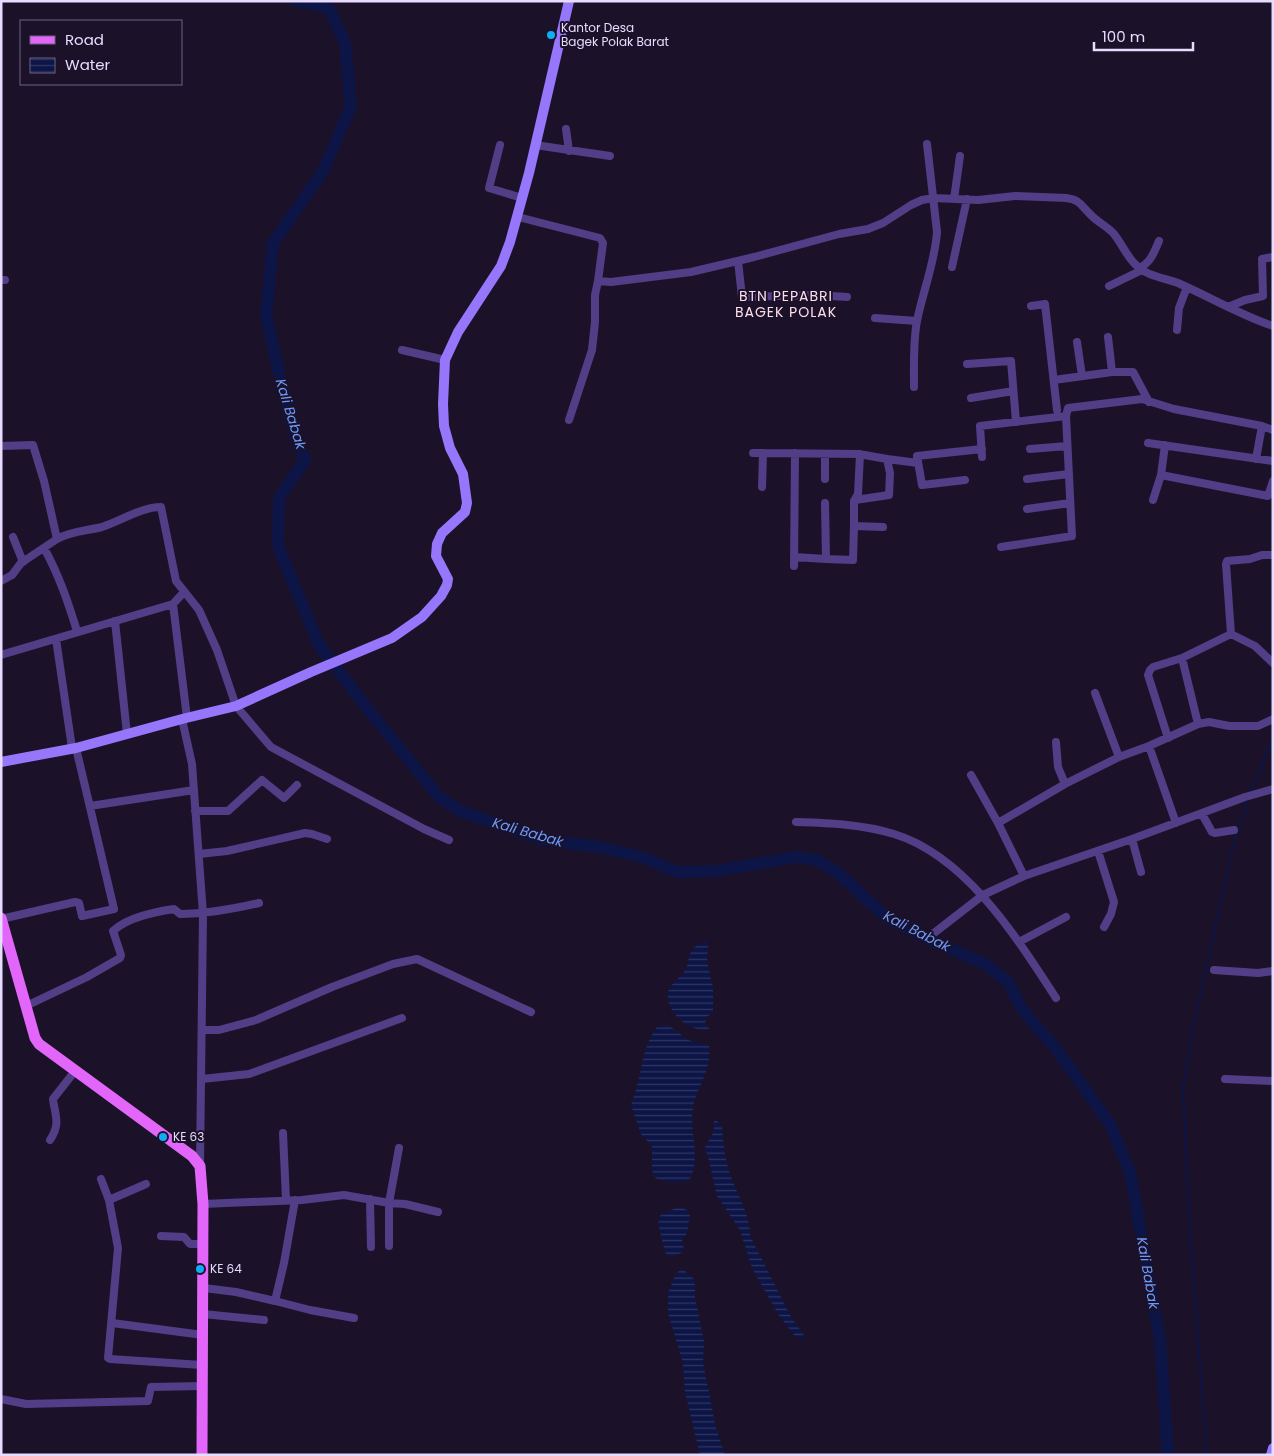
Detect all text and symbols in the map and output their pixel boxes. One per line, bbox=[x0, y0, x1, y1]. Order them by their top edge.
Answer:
place label: Kantor Desa Bagek Polak Barat bbox=[561, 19, 669, 50]
legend bbox=[20, 20, 182, 85]
scale bar bbox=[1094, 20, 1193, 52]
text: 100 m bbox=[1102, 26, 1145, 47]
text: Road bbox=[65, 29, 104, 50]
marker: Kantor Desa Bagek Polak Barat bbox=[545, 29, 557, 41]
text: Water bbox=[65, 54, 111, 75]
district label: BTN PEPABRI BAGEK POLAK bbox=[735, 286, 837, 322]
water label: Kali Babak bbox=[271, 376, 311, 453]
water label: Kali Babak bbox=[490, 812, 567, 852]
water label: Kali Babak bbox=[880, 905, 955, 957]
place label: KE 63 bbox=[173, 1128, 204, 1145]
marker: KE 63 bbox=[157, 1131, 169, 1143]
water label: Kali Babak bbox=[1132, 1235, 1164, 1312]
place label: KE 64 bbox=[210, 1260, 242, 1277]
marker: KE 64 bbox=[194, 1263, 206, 1275]

